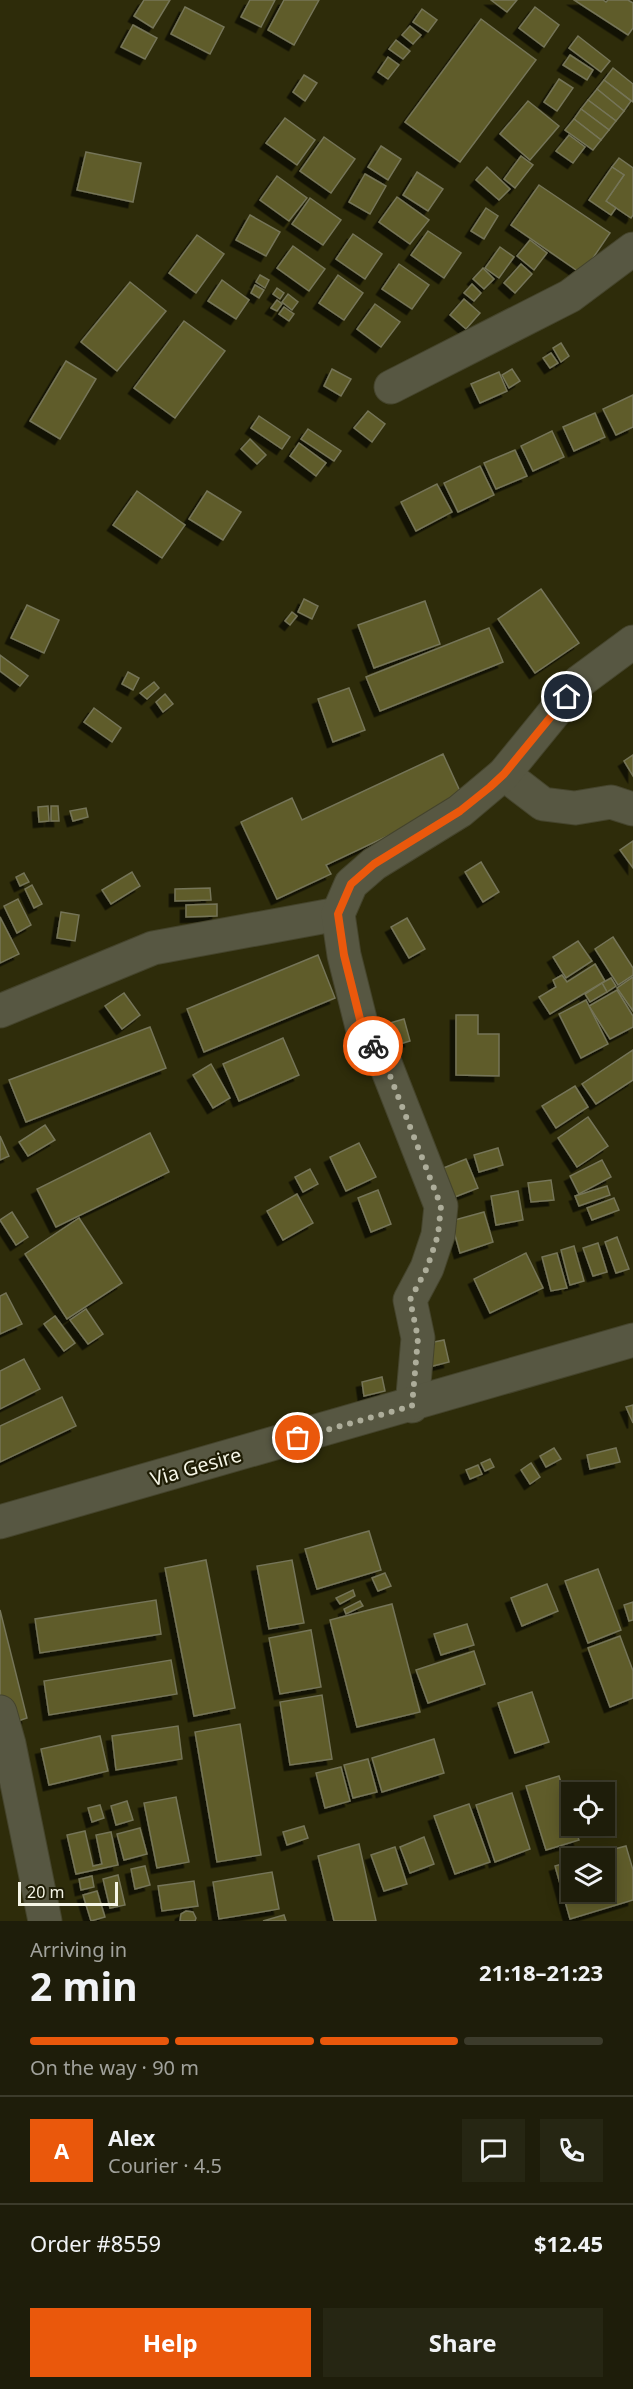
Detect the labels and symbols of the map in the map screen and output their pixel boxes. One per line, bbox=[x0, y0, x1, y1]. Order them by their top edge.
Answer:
pin bbox=[541, 671, 592, 722]
courier bbox=[343, 1016, 403, 1076]
pin bbox=[272, 1412, 323, 1463]
street label: Via Gesire bbox=[147, 1441, 244, 1492]
scale bar bbox=[18, 1879, 118, 1906]

